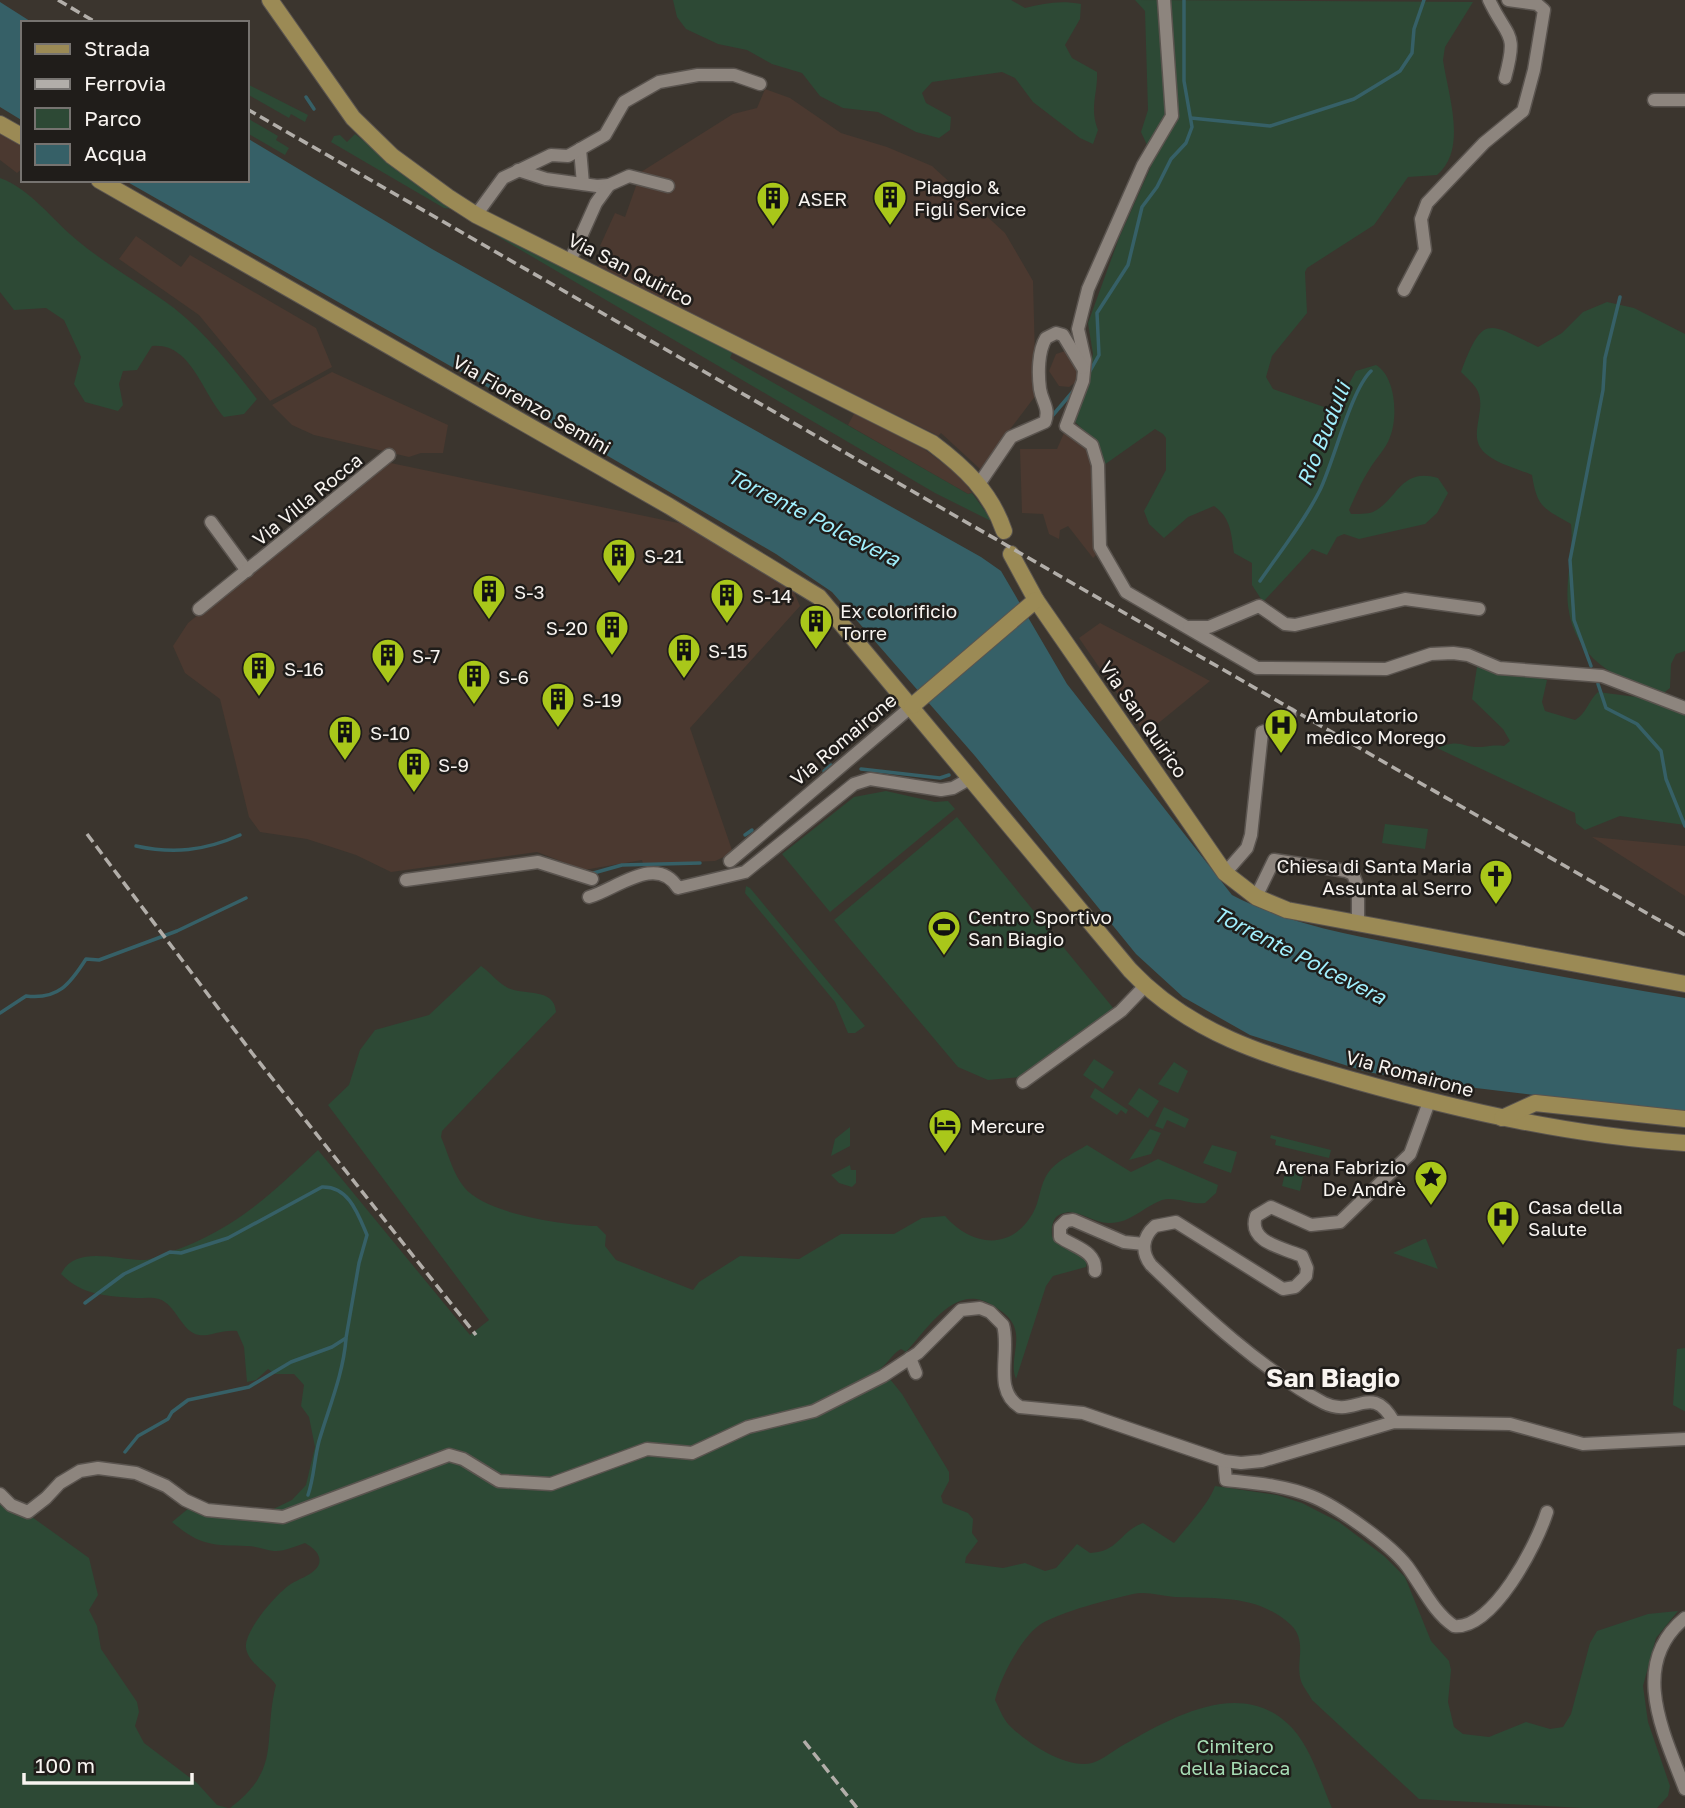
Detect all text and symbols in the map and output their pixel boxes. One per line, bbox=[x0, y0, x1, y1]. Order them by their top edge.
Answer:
legend bbox=[21, 21, 248, 182]
text: Strada bbox=[84, 35, 150, 61]
text: Ferrovia bbox=[84, 70, 166, 96]
text: Parco bbox=[84, 105, 141, 131]
text: Acqua bbox=[84, 140, 147, 166]
place label: Piaggio & Figli Service bbox=[914, 175, 1026, 220]
building icon: Piaggio & Figli Service bbox=[871, 178, 909, 227]
building icon: ASER bbox=[754, 179, 792, 228]
place label: ASER bbox=[798, 187, 847, 210]
street label: Via San Quirico bbox=[565, 228, 697, 310]
street label: Via Fiorenzo Semini bbox=[449, 349, 615, 459]
water label: Rio Budulli bbox=[1290, 376, 1356, 490]
street label: Via Villa Rocca bbox=[248, 448, 366, 550]
water label: Torrente Polcevera bbox=[724, 462, 905, 572]
building icon: S-21 bbox=[600, 536, 638, 585]
place label: S-21 bbox=[644, 544, 684, 567]
building icon: S-3 bbox=[470, 572, 508, 621]
building icon: S-14 bbox=[708, 576, 746, 625]
place label: S-3 bbox=[514, 580, 545, 603]
place label: S-14 bbox=[752, 584, 792, 607]
place label: Ex colorificio Torre bbox=[840, 599, 957, 644]
building icon: Ex colorificio Torre bbox=[797, 602, 835, 651]
building icon: S-20 bbox=[593, 608, 631, 657]
place label: S-20 bbox=[546, 616, 588, 639]
building icon: S-15 bbox=[665, 631, 703, 680]
building icon: S-7 bbox=[369, 636, 407, 685]
place label: S-15 bbox=[708, 639, 748, 662]
place label: S-7 bbox=[412, 644, 440, 667]
building icon: S-16 bbox=[240, 649, 278, 698]
street label: Via San Quirico bbox=[1095, 656, 1193, 782]
place label: S-16 bbox=[284, 657, 324, 680]
building icon: S-6 bbox=[455, 657, 493, 706]
place label: S-6 bbox=[498, 665, 529, 688]
building icon: S-19 bbox=[539, 680, 577, 729]
place label: S-19 bbox=[582, 688, 622, 711]
street label: Via Romairone bbox=[785, 688, 901, 790]
place label: Ambulatorio medico Morego bbox=[1306, 703, 1446, 748]
hospital icon: Ambulatorio medico Morego bbox=[1262, 706, 1300, 755]
building icon: S-10 bbox=[326, 713, 364, 762]
place label: S-10 bbox=[370, 721, 410, 744]
building icon: S-9 bbox=[395, 745, 433, 794]
place label: S-9 bbox=[438, 753, 469, 776]
place label: Chiesa di Santa Maria Assunta al Serro bbox=[1276, 854, 1472, 899]
church icon: Chiesa di Santa Maria Assunta al Serro bbox=[1477, 857, 1515, 906]
water label: Torrente Polcevera bbox=[1210, 900, 1391, 1010]
place label: Centro Sportivo San Biagio bbox=[968, 905, 1112, 950]
sports icon: Centro Sportivo San Biagio bbox=[925, 908, 963, 957]
street label: Via Romairone bbox=[1344, 1045, 1476, 1101]
hotel icon: Mercure bbox=[926, 1106, 964, 1155]
place label: Mercure bbox=[970, 1114, 1045, 1137]
place label: Arena Fabrizio De Andrè bbox=[1276, 1155, 1406, 1200]
place icon: Arena Fabrizio De Andrè bbox=[1412, 1158, 1450, 1207]
place label: Casa della Salute bbox=[1528, 1195, 1623, 1240]
hospital icon: Casa della Salute bbox=[1484, 1198, 1522, 1247]
district label: San Biagio bbox=[1266, 1362, 1400, 1393]
park label: Cimitero della Biacca bbox=[1180, 1734, 1290, 1779]
scale bar bbox=[24, 1742, 192, 1786]
text: 100 m bbox=[35, 1752, 95, 1778]

